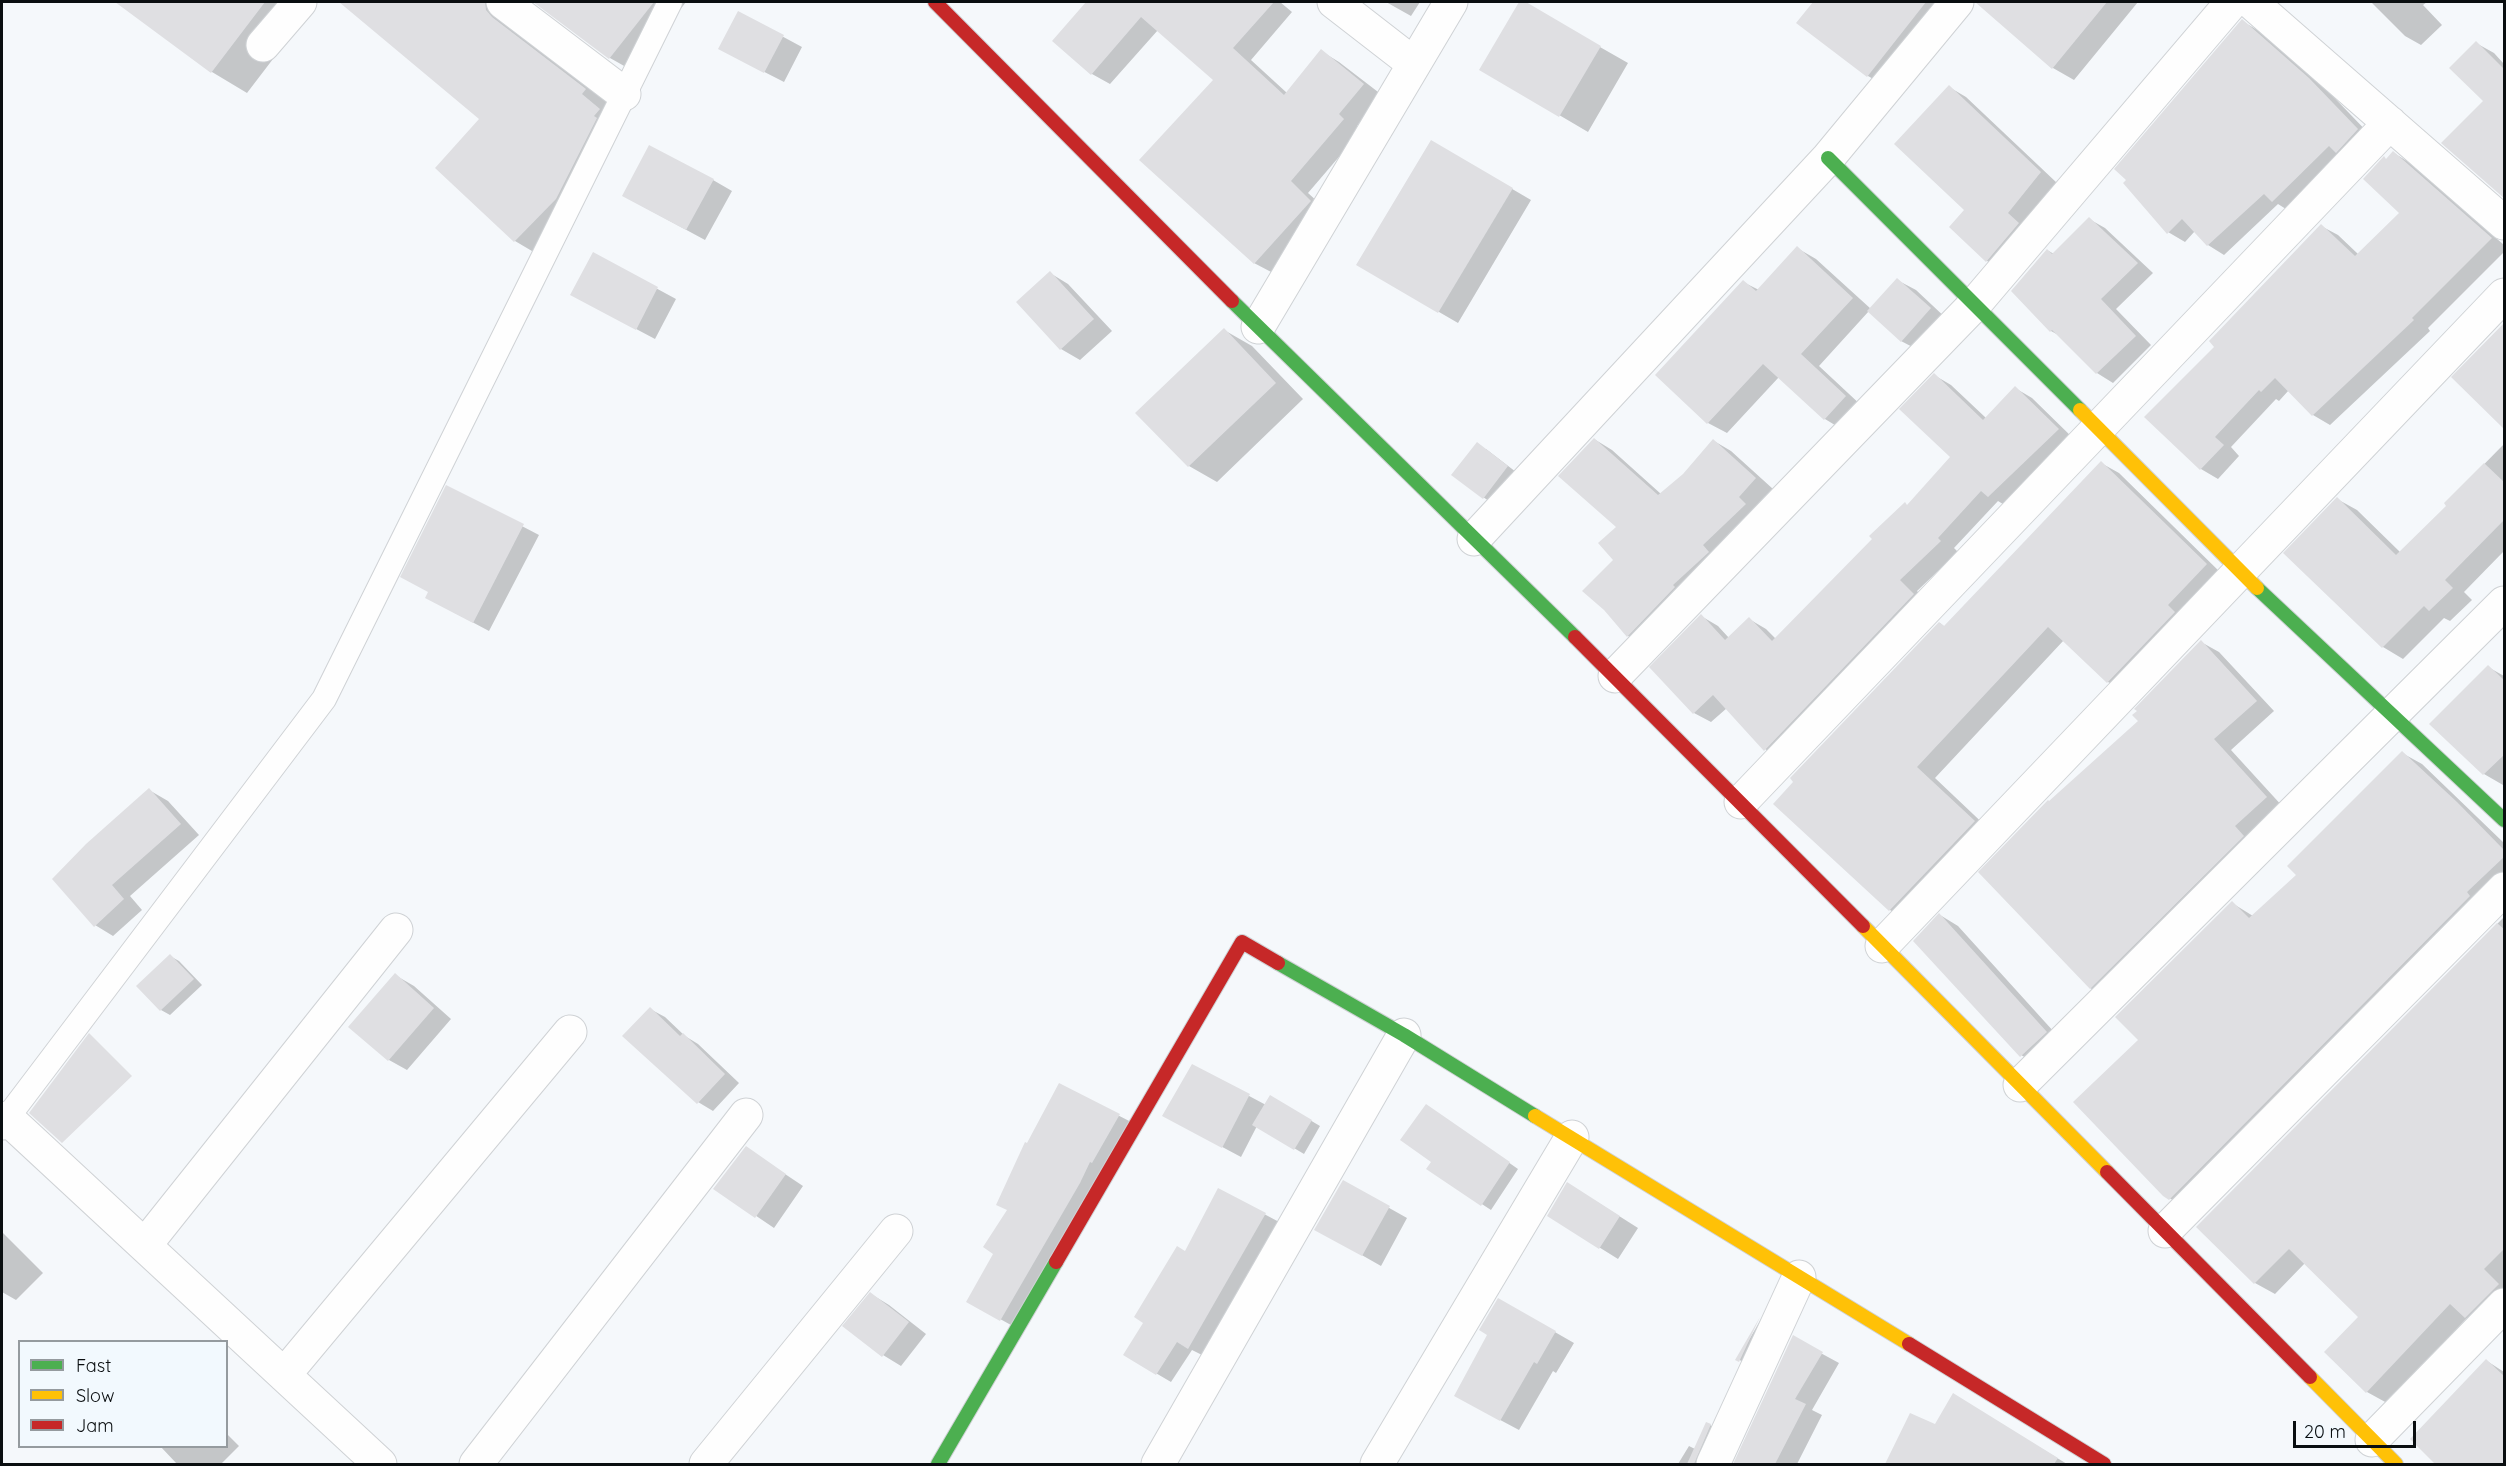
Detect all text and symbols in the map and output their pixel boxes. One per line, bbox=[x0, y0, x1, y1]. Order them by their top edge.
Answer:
legend bbox=[18, 1340, 228, 1448]
text: Fast bbox=[76, 1354, 111, 1377]
text: Slow bbox=[76, 1384, 114, 1407]
scale bar bbox=[2296, 1409, 2419, 1447]
text: Jam bbox=[76, 1414, 114, 1437]
text: 20 m bbox=[2304, 1420, 2346, 1443]

